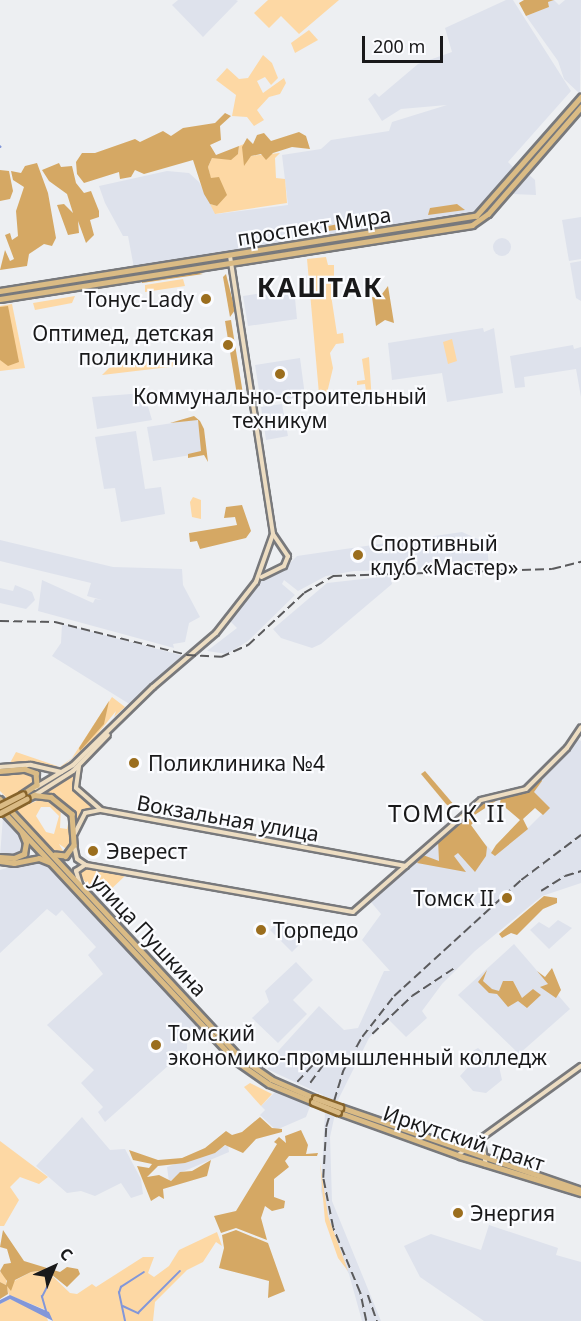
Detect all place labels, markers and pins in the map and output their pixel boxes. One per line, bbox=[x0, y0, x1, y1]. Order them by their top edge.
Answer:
place label: Тонус-Lady bbox=[84, 286, 194, 312]
marker: Тонус-Lady bbox=[199, 292, 213, 306]
place label: Оптимед, детская поликлиника bbox=[32, 320, 214, 370]
marker: Оптимед, детская поликлиника bbox=[219, 336, 237, 354]
marker: Коммунально-строительный техникум bbox=[273, 367, 287, 381]
place label: Коммунально-строительный техникум bbox=[133, 383, 427, 433]
place label: Спортивный клуб «Мастер» bbox=[370, 530, 519, 580]
marker: Спортивный клуб «Мастер» bbox=[351, 548, 365, 562]
place label: Поликлиника №4 bbox=[148, 750, 325, 776]
marker: Поликлиника №4 bbox=[125, 754, 143, 772]
place label: Эверест bbox=[106, 838, 187, 864]
marker: Эверест bbox=[84, 842, 102, 860]
place label: Томск II bbox=[413, 885, 494, 911]
marker: Томск II bbox=[498, 889, 516, 907]
place label: Торпедо bbox=[273, 917, 358, 943]
marker: Торпедо bbox=[254, 923, 268, 937]
place label: Томский экономико-промышленный колледж bbox=[168, 1020, 547, 1070]
marker: Томский экономико-промышленный колледж bbox=[149, 1038, 163, 1052]
place label: Энергия bbox=[470, 1200, 555, 1226]
marker: Энергия bbox=[451, 1206, 465, 1220]

